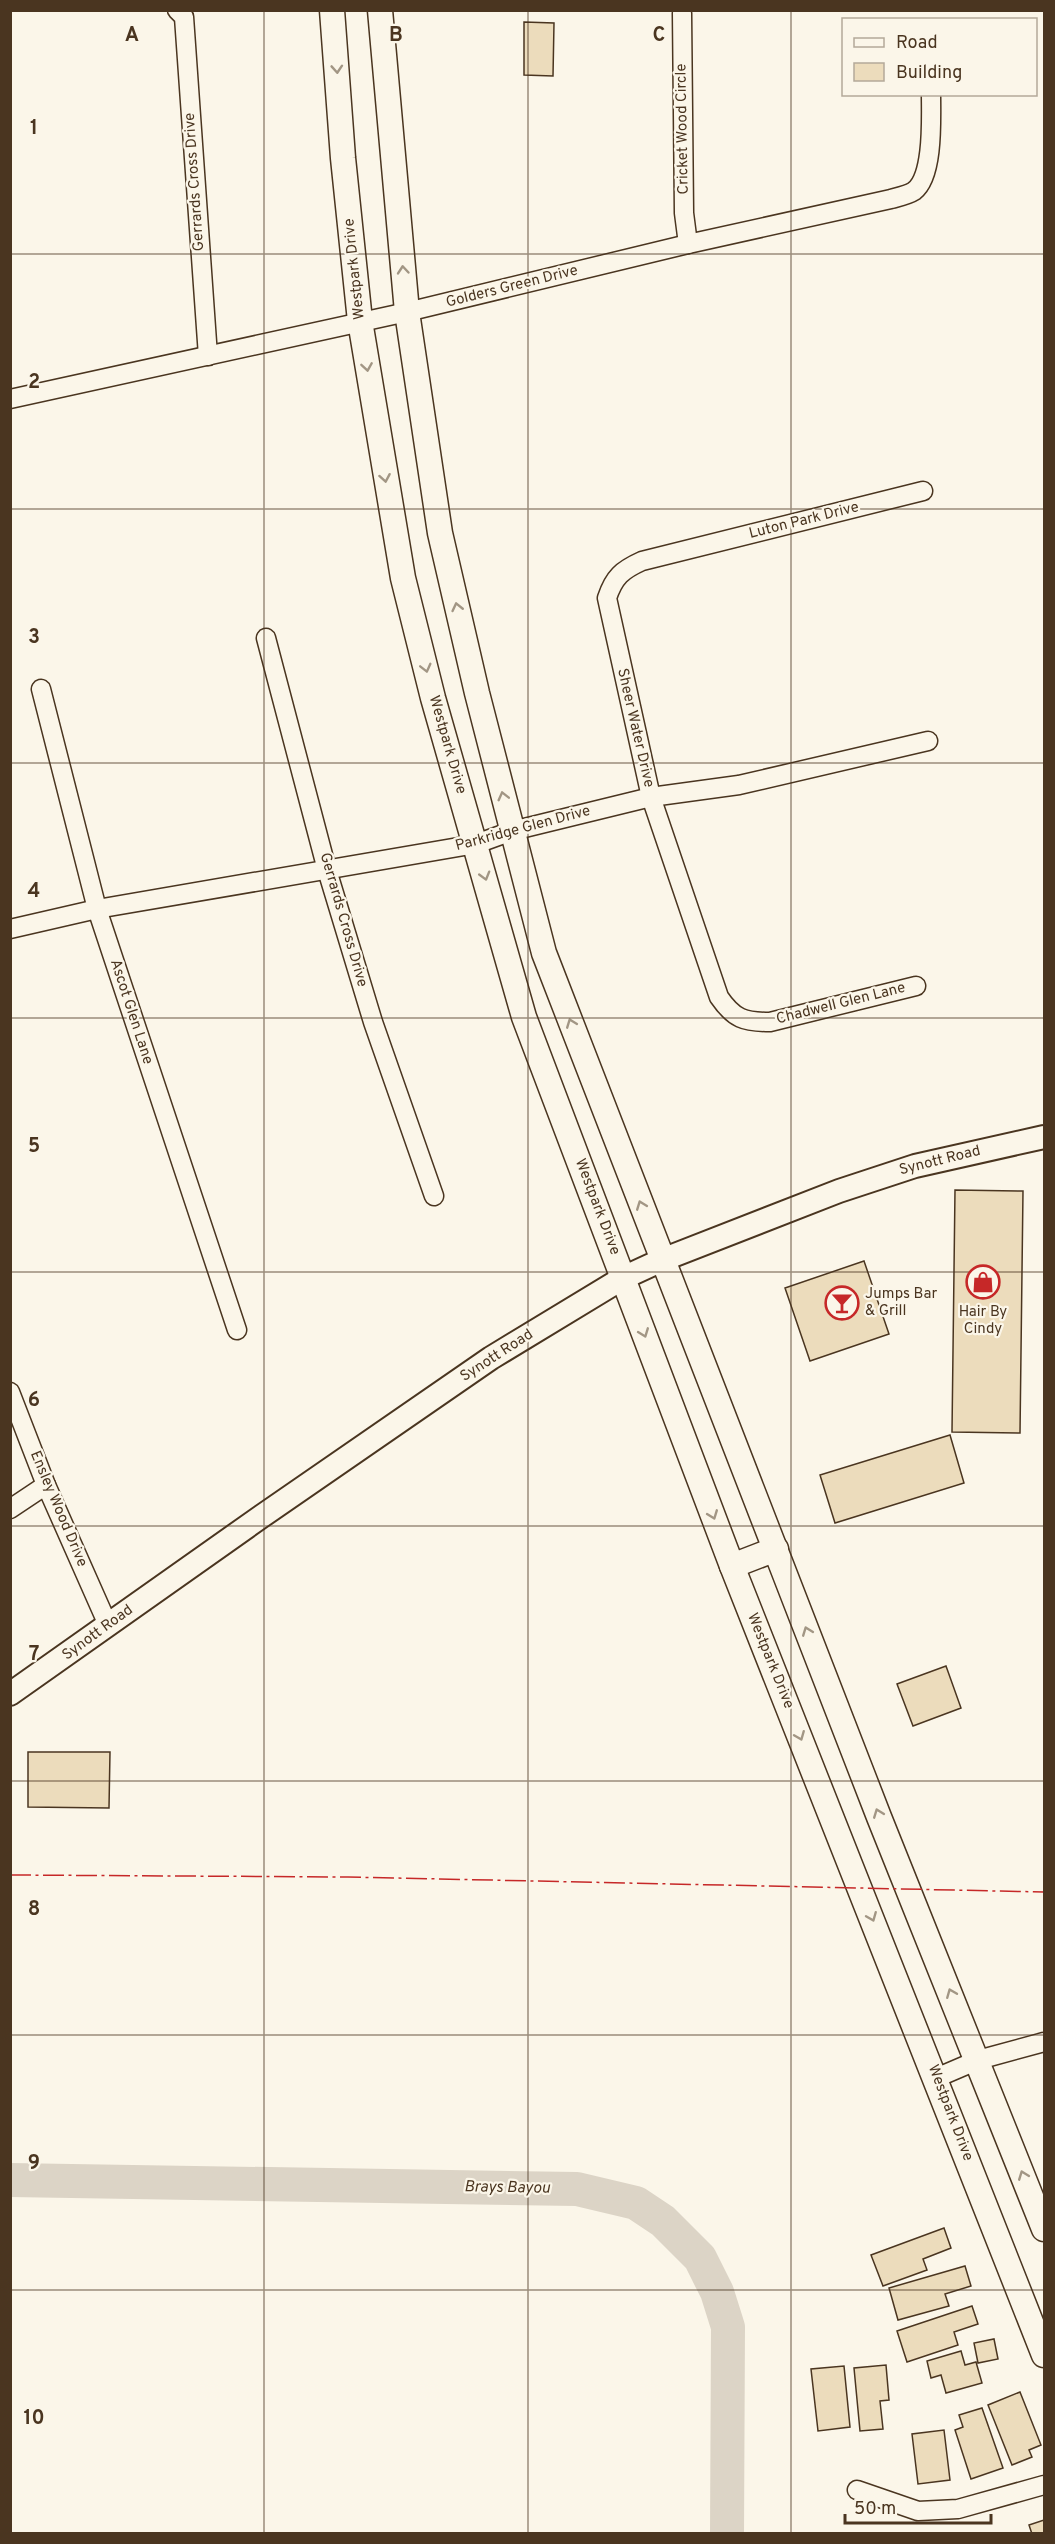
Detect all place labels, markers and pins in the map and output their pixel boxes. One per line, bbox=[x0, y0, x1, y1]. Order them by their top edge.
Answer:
shop icon: Hair By Cindy bbox=[965, 1264, 1001, 1300]
bar icon: Jumps Bar & Grill bbox=[824, 1285, 860, 1321]
place label: Jumps Bar & Grill bbox=[865, 1285, 938, 1321]
place label: Hair By Cindy bbox=[959, 1303, 1007, 1339]

